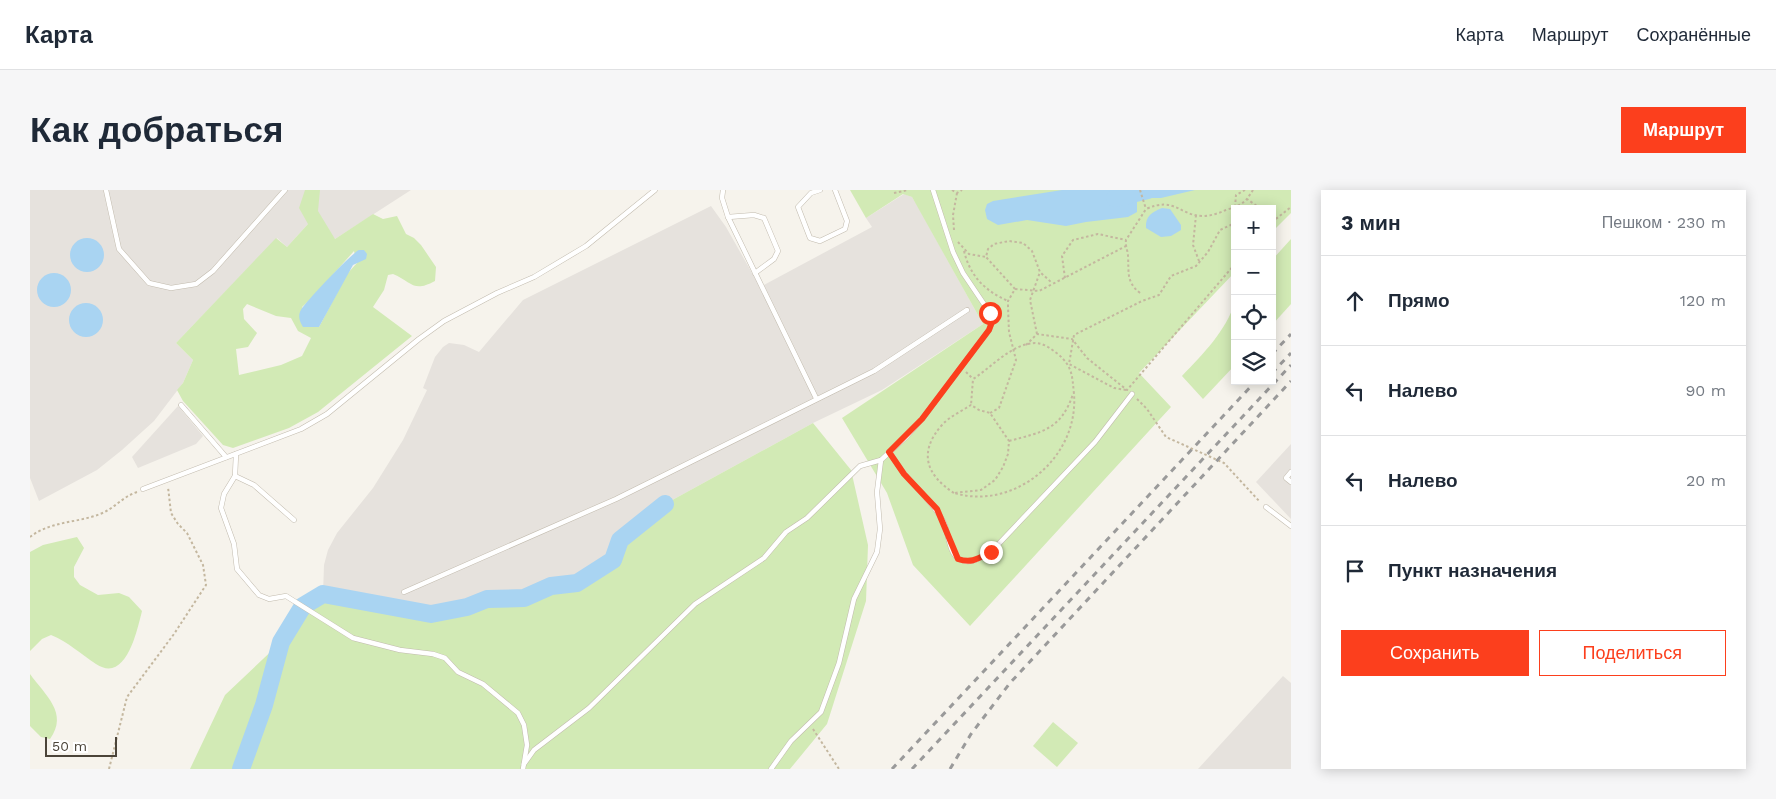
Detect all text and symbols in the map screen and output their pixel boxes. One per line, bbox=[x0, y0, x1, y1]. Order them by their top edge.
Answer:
text: Карта bbox=[25, 21, 93, 49]
text: Карта bbox=[1456, 24, 1504, 45]
text: Маршрут bbox=[1532, 24, 1608, 45]
text: Сохранённые bbox=[1636, 24, 1751, 45]
button: Маршрут bbox=[1621, 107, 1746, 153]
text: Как добраться bbox=[30, 109, 283, 151]
map controls bbox=[1231, 205, 1276, 385]
button: + bbox=[1231, 205, 1276, 250]
text: 3 мин bbox=[1341, 210, 1401, 235]
text: Пешком · 230 m bbox=[1602, 213, 1726, 232]
button: − bbox=[1231, 250, 1276, 295]
icon: ahead bbox=[1341, 287, 1369, 315]
text: Прямо bbox=[1388, 289, 1450, 312]
text: 120 m bbox=[1680, 291, 1726, 310]
button: locate bbox=[1231, 295, 1276, 340]
route start bbox=[979, 302, 1002, 325]
button: layers bbox=[1231, 340, 1276, 385]
icon: left bbox=[1341, 377, 1369, 405]
text: Налево bbox=[1388, 379, 1458, 402]
text: 90 m bbox=[1685, 381, 1726, 400]
icon: left bbox=[1341, 467, 1369, 495]
text: Налево bbox=[1388, 469, 1458, 492]
text: 20 m bbox=[1686, 471, 1726, 490]
route end bbox=[980, 541, 1003, 564]
icon: arrive bbox=[1341, 557, 1369, 585]
text: Пункт назначения bbox=[1388, 559, 1557, 582]
button: Сохранить bbox=[1341, 630, 1529, 676]
button: Поделиться bbox=[1539, 630, 1726, 676]
scale bar bbox=[45, 734, 118, 757]
text: 50 m bbox=[52, 738, 87, 754]

